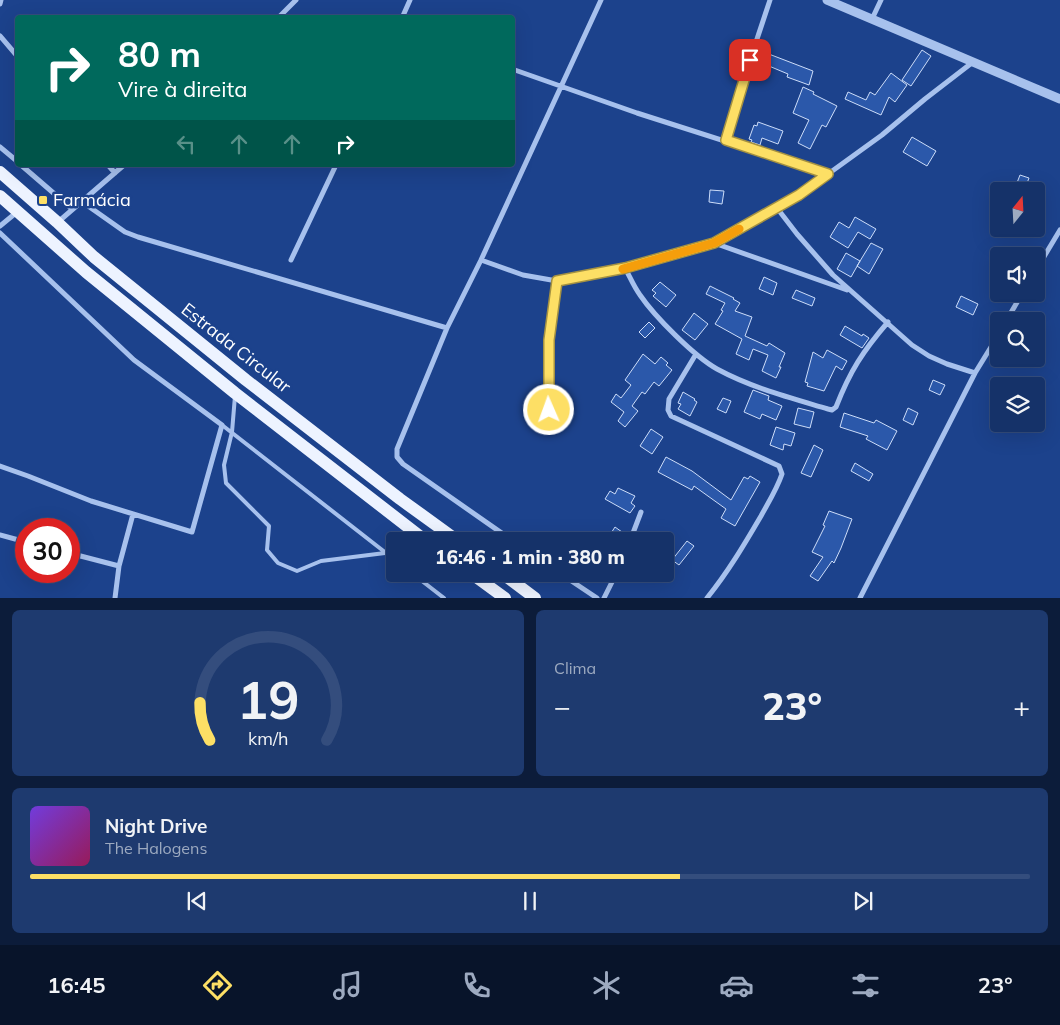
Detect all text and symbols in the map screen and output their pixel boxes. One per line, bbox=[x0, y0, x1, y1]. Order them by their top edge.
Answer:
text: 80 m bbox=[118, 32, 201, 76]
icon: right bbox=[35, 35, 100, 100]
pin bbox=[729, 39, 771, 81]
icon: arrive bbox=[736, 46, 764, 74]
text: Vire à direita bbox=[118, 75, 247, 103]
icon: left bbox=[172, 130, 200, 158]
icon: ahead bbox=[225, 130, 253, 158]
icon: ahead bbox=[278, 130, 306, 158]
icon: right bbox=[331, 130, 359, 158]
north arrow bbox=[990, 182, 1045, 238]
map controls bbox=[990, 182, 1045, 432]
place label: Farmácia bbox=[53, 188, 131, 211]
marker: Farmácia bbox=[37, 194, 49, 206]
button: sound bbox=[990, 247, 1045, 302]
street label: Estrada Circular bbox=[177, 298, 296, 398]
button: search bbox=[990, 312, 1045, 367]
button: layers bbox=[990, 377, 1045, 432]
position arrow bbox=[522, 383, 574, 435]
speed limit sign: 30 bbox=[15, 518, 80, 583]
text: 16:46 · 1 min · 380 m bbox=[435, 545, 625, 569]
text: Clima bbox=[554, 658, 596, 678]
text: 19 bbox=[237, 667, 299, 732]
text: 23° bbox=[762, 682, 822, 730]
text: − bbox=[554, 689, 571, 724]
text: + bbox=[1013, 689, 1030, 724]
text: km/h bbox=[248, 727, 288, 749]
text: Night Drive bbox=[105, 814, 207, 838]
text: The Halogens bbox=[105, 838, 207, 858]
icon: previous bbox=[183, 887, 211, 915]
icon: pause bbox=[516, 887, 544, 915]
icon: next bbox=[849, 887, 877, 915]
icon: directions bbox=[200, 968, 235, 1003]
icon: music bbox=[330, 968, 365, 1003]
icon: phone bbox=[459, 968, 494, 1003]
icon: climate bbox=[589, 968, 624, 1003]
icon: car bbox=[719, 968, 754, 1003]
icon: filters bbox=[848, 968, 883, 1003]
text: 16:45 bbox=[47, 971, 106, 999]
text: 23° bbox=[978, 971, 1013, 999]

